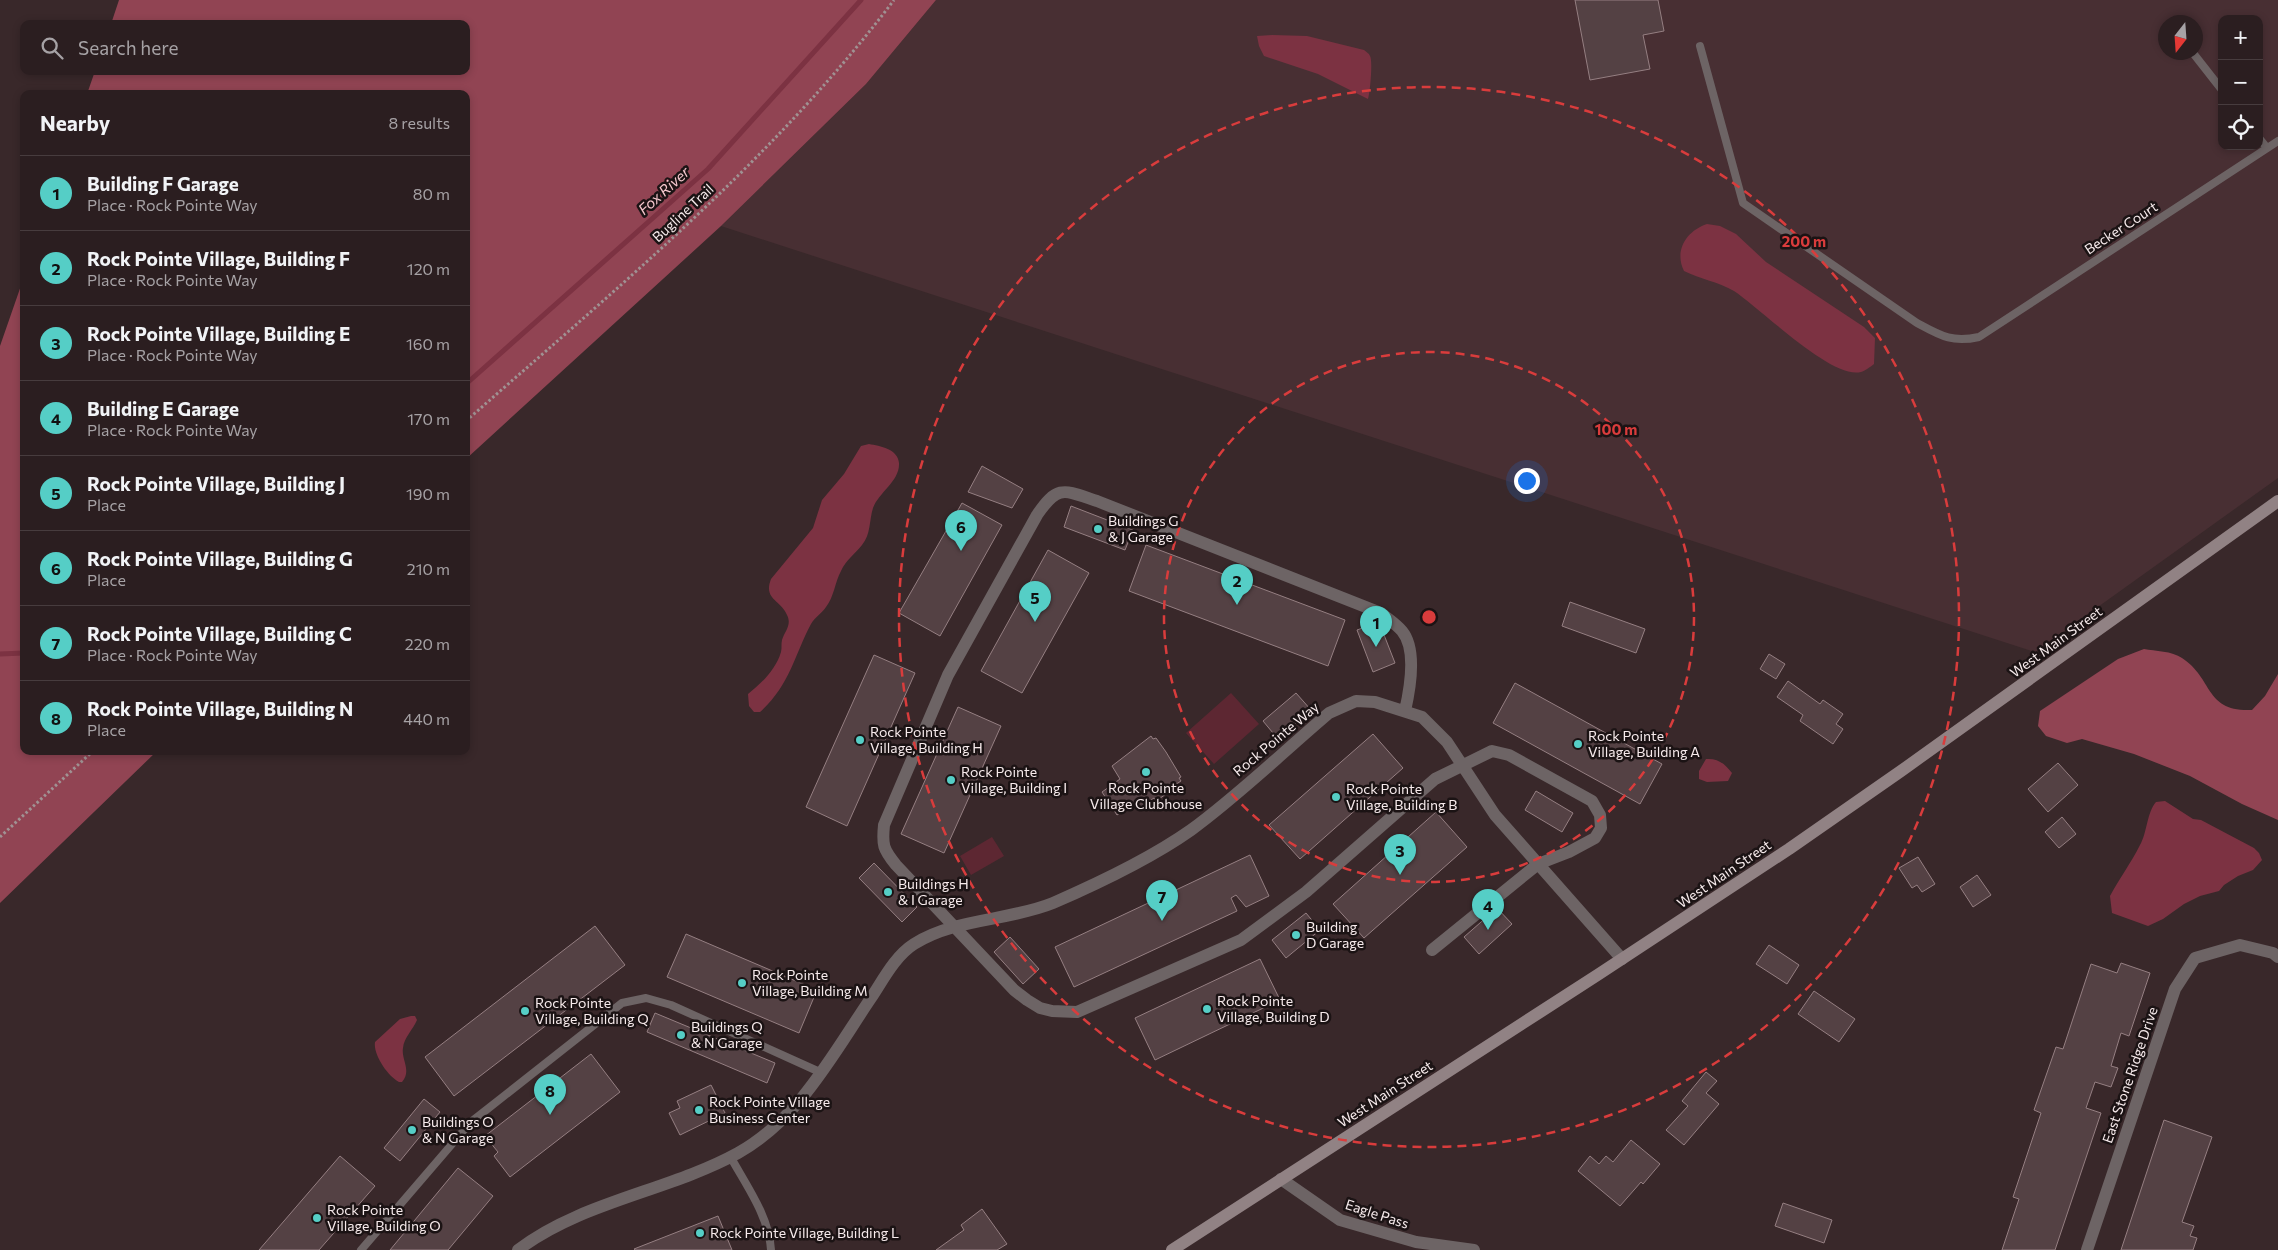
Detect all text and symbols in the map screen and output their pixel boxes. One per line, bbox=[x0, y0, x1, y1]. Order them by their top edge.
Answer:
north arrow bbox=[2158, 15, 2203, 60]
map controls bbox=[2218, 15, 2263, 150]
button: + bbox=[2218, 15, 2263, 60]
search box bbox=[20, 20, 470, 75]
icon: search bbox=[38, 34, 66, 62]
text: Search here bbox=[78, 36, 178, 59]
button: − bbox=[2218, 60, 2263, 105]
button: locate bbox=[2218, 105, 2263, 150]
text: Nearby bbox=[40, 110, 110, 135]
text: 8 results bbox=[389, 113, 450, 132]
water label: Fox River bbox=[634, 162, 694, 218]
text: Building F Garage bbox=[87, 172, 239, 195]
street label: Bugline Trail bbox=[649, 180, 717, 245]
text: 1 bbox=[52, 184, 60, 203]
text: 80 m bbox=[413, 184, 450, 203]
text: Place · Rock Pointe Way bbox=[87, 195, 258, 214]
street label: Becker Court bbox=[2081, 198, 2161, 257]
text: 200 m bbox=[1782, 232, 1826, 250]
text: Rock Pointe Village, Building F bbox=[87, 247, 350, 270]
text: 2 bbox=[51, 259, 61, 278]
text: 120 m bbox=[407, 259, 450, 278]
text: Place · Rock Pointe Way bbox=[87, 270, 258, 289]
text: Rock Pointe Village, Building E bbox=[87, 322, 350, 345]
text: 3 bbox=[51, 334, 61, 353]
text: 160 m bbox=[406, 334, 450, 353]
text: Place · Rock Pointe Way bbox=[87, 345, 258, 364]
text: Building E Garage bbox=[87, 397, 239, 420]
text: 4 bbox=[51, 409, 61, 428]
text: 170 m bbox=[407, 409, 450, 428]
text: Place · Rock Pointe Way bbox=[87, 420, 258, 439]
text: 100 m bbox=[1595, 420, 1637, 438]
your location bbox=[1514, 468, 1540, 494]
text: Rock Pointe Village, Building J bbox=[87, 472, 345, 495]
text: 5 bbox=[51, 484, 61, 503]
text: 190 m bbox=[406, 484, 450, 503]
text: Place bbox=[87, 495, 126, 514]
pin: 6 bbox=[945, 510, 977, 551]
place label: Buildings G & J Garage bbox=[1108, 512, 1179, 545]
marker: Buildings G & J Garage bbox=[1092, 523, 1104, 535]
text: Rock Pointe Village, Building G bbox=[87, 547, 353, 570]
text: 6 bbox=[51, 559, 61, 578]
text: 210 m bbox=[407, 559, 450, 578]
pin: 2 bbox=[1221, 564, 1253, 605]
text: Place bbox=[87, 570, 126, 589]
pin: 5 bbox=[1019, 581, 1051, 622]
street label: West Main Street bbox=[2006, 602, 2105, 681]
pin: 1 bbox=[1360, 606, 1392, 647]
centre of rings bbox=[1420, 608, 1438, 626]
text: Rock Pointe Village, Building C bbox=[87, 622, 352, 645]
text: 7 bbox=[52, 634, 60, 653]
text: 220 m bbox=[405, 634, 450, 653]
text: Place · Rock Pointe Way bbox=[87, 645, 258, 664]
text: Rock Pointe Village, Building N bbox=[87, 697, 353, 720]
street label: Rock Pointe Way bbox=[1229, 698, 1322, 779]
text: 8 bbox=[51, 709, 61, 728]
text: 440 m bbox=[403, 709, 450, 728]
text: Place bbox=[87, 720, 126, 739]
place label: Rock Pointe Village, Building H bbox=[870, 723, 983, 756]
place label: Rock Pointe Village, Building A bbox=[1588, 727, 1700, 760]
marker: Rock Pointe Village, Building H bbox=[854, 734, 866, 746]
marker: Rock Pointe Village, Building A bbox=[1572, 738, 1584, 750]
place label: Rock Pointe Village, Building I bbox=[961, 763, 1067, 796]
marker: Rock Pointe Village Clubhouse bbox=[1140, 766, 1152, 778]
marker: Rock Pointe Village, Building I bbox=[945, 774, 957, 786]
place label: Rock Pointe Village Clubhouse bbox=[1090, 779, 1202, 812]
place label: Rock Pointe Village, Building B bbox=[1346, 780, 1457, 813]
marker: Rock Pointe Village, Building B bbox=[1330, 791, 1342, 803]
pin: 3 bbox=[1384, 834, 1416, 875]
street label: West Main Street bbox=[1673, 836, 1774, 911]
place label: Buildings H & I Garage bbox=[898, 875, 969, 908]
pin: 7 bbox=[1146, 880, 1178, 921]
marker: Buildings H & I Garage bbox=[882, 886, 894, 898]
pin: 4 bbox=[1472, 889, 1504, 930]
place label: Building D Garage bbox=[1306, 918, 1364, 951]
marker: Building D Garage bbox=[1290, 929, 1302, 941]
place label: Rock Pointe Village, Building M bbox=[752, 966, 868, 999]
marker: Rock Pointe Village, Building M bbox=[736, 977, 748, 989]
place label: Rock Pointe Village, Building D bbox=[1217, 992, 1330, 1025]
place label: Rock Pointe Village, Building Q bbox=[535, 994, 649, 1027]
marker: Rock Pointe Village, Building D bbox=[1201, 1003, 1213, 1015]
street label: East Stone Ridge Drive bbox=[2098, 1004, 2161, 1145]
marker: Rock Pointe Village, Building Q bbox=[519, 1005, 531, 1017]
place label: Buildings Q & N Garage bbox=[691, 1018, 763, 1051]
marker: Buildings Q & N Garage bbox=[675, 1029, 687, 1041]
street label: West Main Street bbox=[1334, 1056, 1436, 1131]
pin: 8 bbox=[534, 1074, 566, 1115]
place label: Rock Pointe Village Business Center bbox=[709, 1093, 830, 1126]
marker: Rock Pointe Village Business Center bbox=[693, 1104, 705, 1116]
place label: Buildings O & N Garage bbox=[422, 1113, 494, 1146]
marker: Buildings O & N Garage bbox=[406, 1124, 418, 1136]
street label: Eagle Pass bbox=[1343, 1195, 1411, 1232]
place label: Rock Pointe Village, Building O bbox=[327, 1201, 441, 1234]
marker: Rock Pointe Village, Building O bbox=[311, 1212, 323, 1224]
place label: Rock Pointe Village, Building L bbox=[710, 1224, 899, 1241]
marker: Rock Pointe Village, Building L bbox=[694, 1227, 706, 1239]

